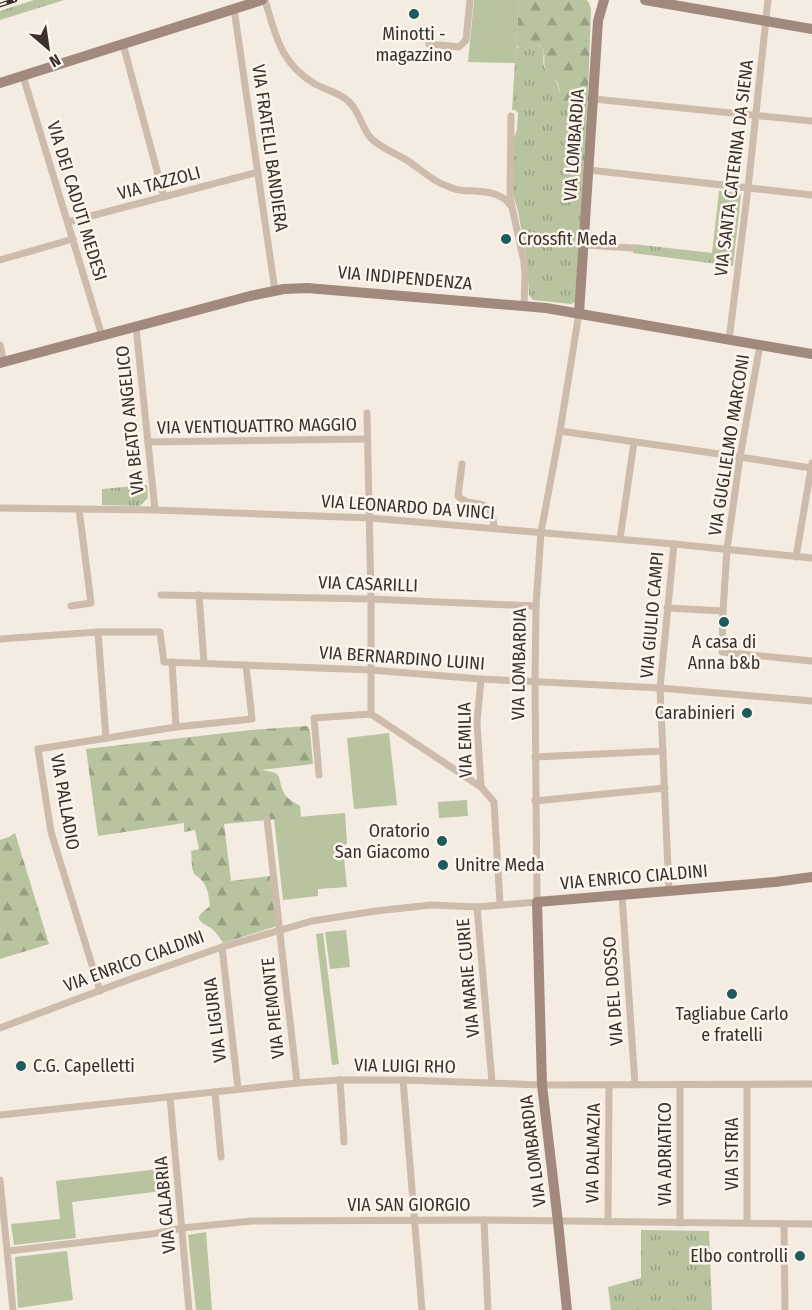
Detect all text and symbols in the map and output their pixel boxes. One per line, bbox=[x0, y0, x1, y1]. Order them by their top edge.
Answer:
marker: Minotti - magazzino bbox=[407, 7, 421, 21]
north arrow bbox=[18, 18, 78, 78]
place label: Minotti - magazzino bbox=[375, 23, 453, 66]
text: N bbox=[46, 50, 64, 71]
street label: VIA SANTA CATERINA DA SIENA bbox=[710, 58, 758, 278]
street label: VIA FRATELLI BANDIERA bbox=[247, 63, 293, 234]
street label: VIA LOMBARDIA bbox=[559, 88, 589, 202]
street label: VIA DEI CADUTI MEDESI bbox=[42, 118, 112, 284]
street label: VIA TAZZOLI bbox=[115, 161, 203, 205]
place label: Crossfit Meda bbox=[518, 228, 617, 250]
marker: Crossfit Meda bbox=[499, 232, 513, 246]
street label: VIA INDIPENDENZA bbox=[337, 261, 474, 295]
street label: VIA BEATO ANGELICO bbox=[111, 344, 149, 496]
street label: VIA GUGLIELMO MARCONI bbox=[704, 353, 754, 537]
street label: VIA VENTIQUATTRO MAGGIO bbox=[157, 413, 357, 439]
street label: VIA LEONARDO DA VINCI bbox=[320, 490, 496, 524]
street label: VIA GIULIO CAMPI bbox=[636, 551, 668, 679]
street label: VIA CASARILLI bbox=[318, 571, 418, 597]
street label: VIA LOMBARDIA bbox=[507, 607, 531, 720]
marker: A casa di Anna b&b bbox=[717, 615, 731, 629]
place label: A casa di Anna b&b bbox=[688, 631, 760, 674]
street label: VIA BERNARDINO LUINI bbox=[318, 641, 486, 675]
street label: VIA EMILIA bbox=[453, 701, 477, 778]
place label: Carabinieri bbox=[655, 702, 735, 724]
marker: Carabinieri bbox=[740, 706, 754, 720]
street label: VIA PALLADIO bbox=[46, 752, 84, 852]
place label: Oratorio San Giacomo bbox=[335, 820, 430, 863]
marker: Oratorio San Giacomo bbox=[435, 834, 449, 848]
place label: Unitre Meda bbox=[455, 854, 545, 876]
marker: Unitre Meda bbox=[436, 858, 450, 872]
street label: VIA ENRICO CIALDINI bbox=[559, 860, 709, 894]
street label: VIA MARIE CURIE bbox=[452, 917, 484, 1039]
street label: VIA ENRICO CIALDINI bbox=[61, 925, 207, 997]
street label: VIA DEL DOSSO bbox=[598, 936, 628, 1046]
street label: VIA PIEMONTE bbox=[257, 956, 289, 1060]
street label: VIA LIGURIA bbox=[199, 976, 231, 1064]
marker: Tagliabue Carlo e fratelli bbox=[725, 987, 739, 1001]
place label: Tagliabue Carlo e fratelli bbox=[676, 1003, 788, 1046]
street label: VIA LUIGI RHO bbox=[354, 1054, 456, 1078]
place label: C.G. Capelletti bbox=[33, 1055, 135, 1077]
marker: C.G. Capelletti bbox=[14, 1059, 28, 1073]
street label: VIA LOMBARDIA bbox=[515, 1093, 551, 1208]
street label: VIA DALMAZIA bbox=[581, 1102, 605, 1203]
street label: VIA ADRIATICO bbox=[654, 1102, 676, 1206]
street label: VIA ISTRIA bbox=[721, 1117, 743, 1191]
street label: VIA CALABRIA bbox=[150, 1155, 180, 1255]
street label: VIA SAN GIORGIO bbox=[347, 1194, 471, 1216]
place label: Elbo controlli bbox=[690, 1245, 788, 1267]
marker: Elbo controlli bbox=[793, 1249, 807, 1263]

